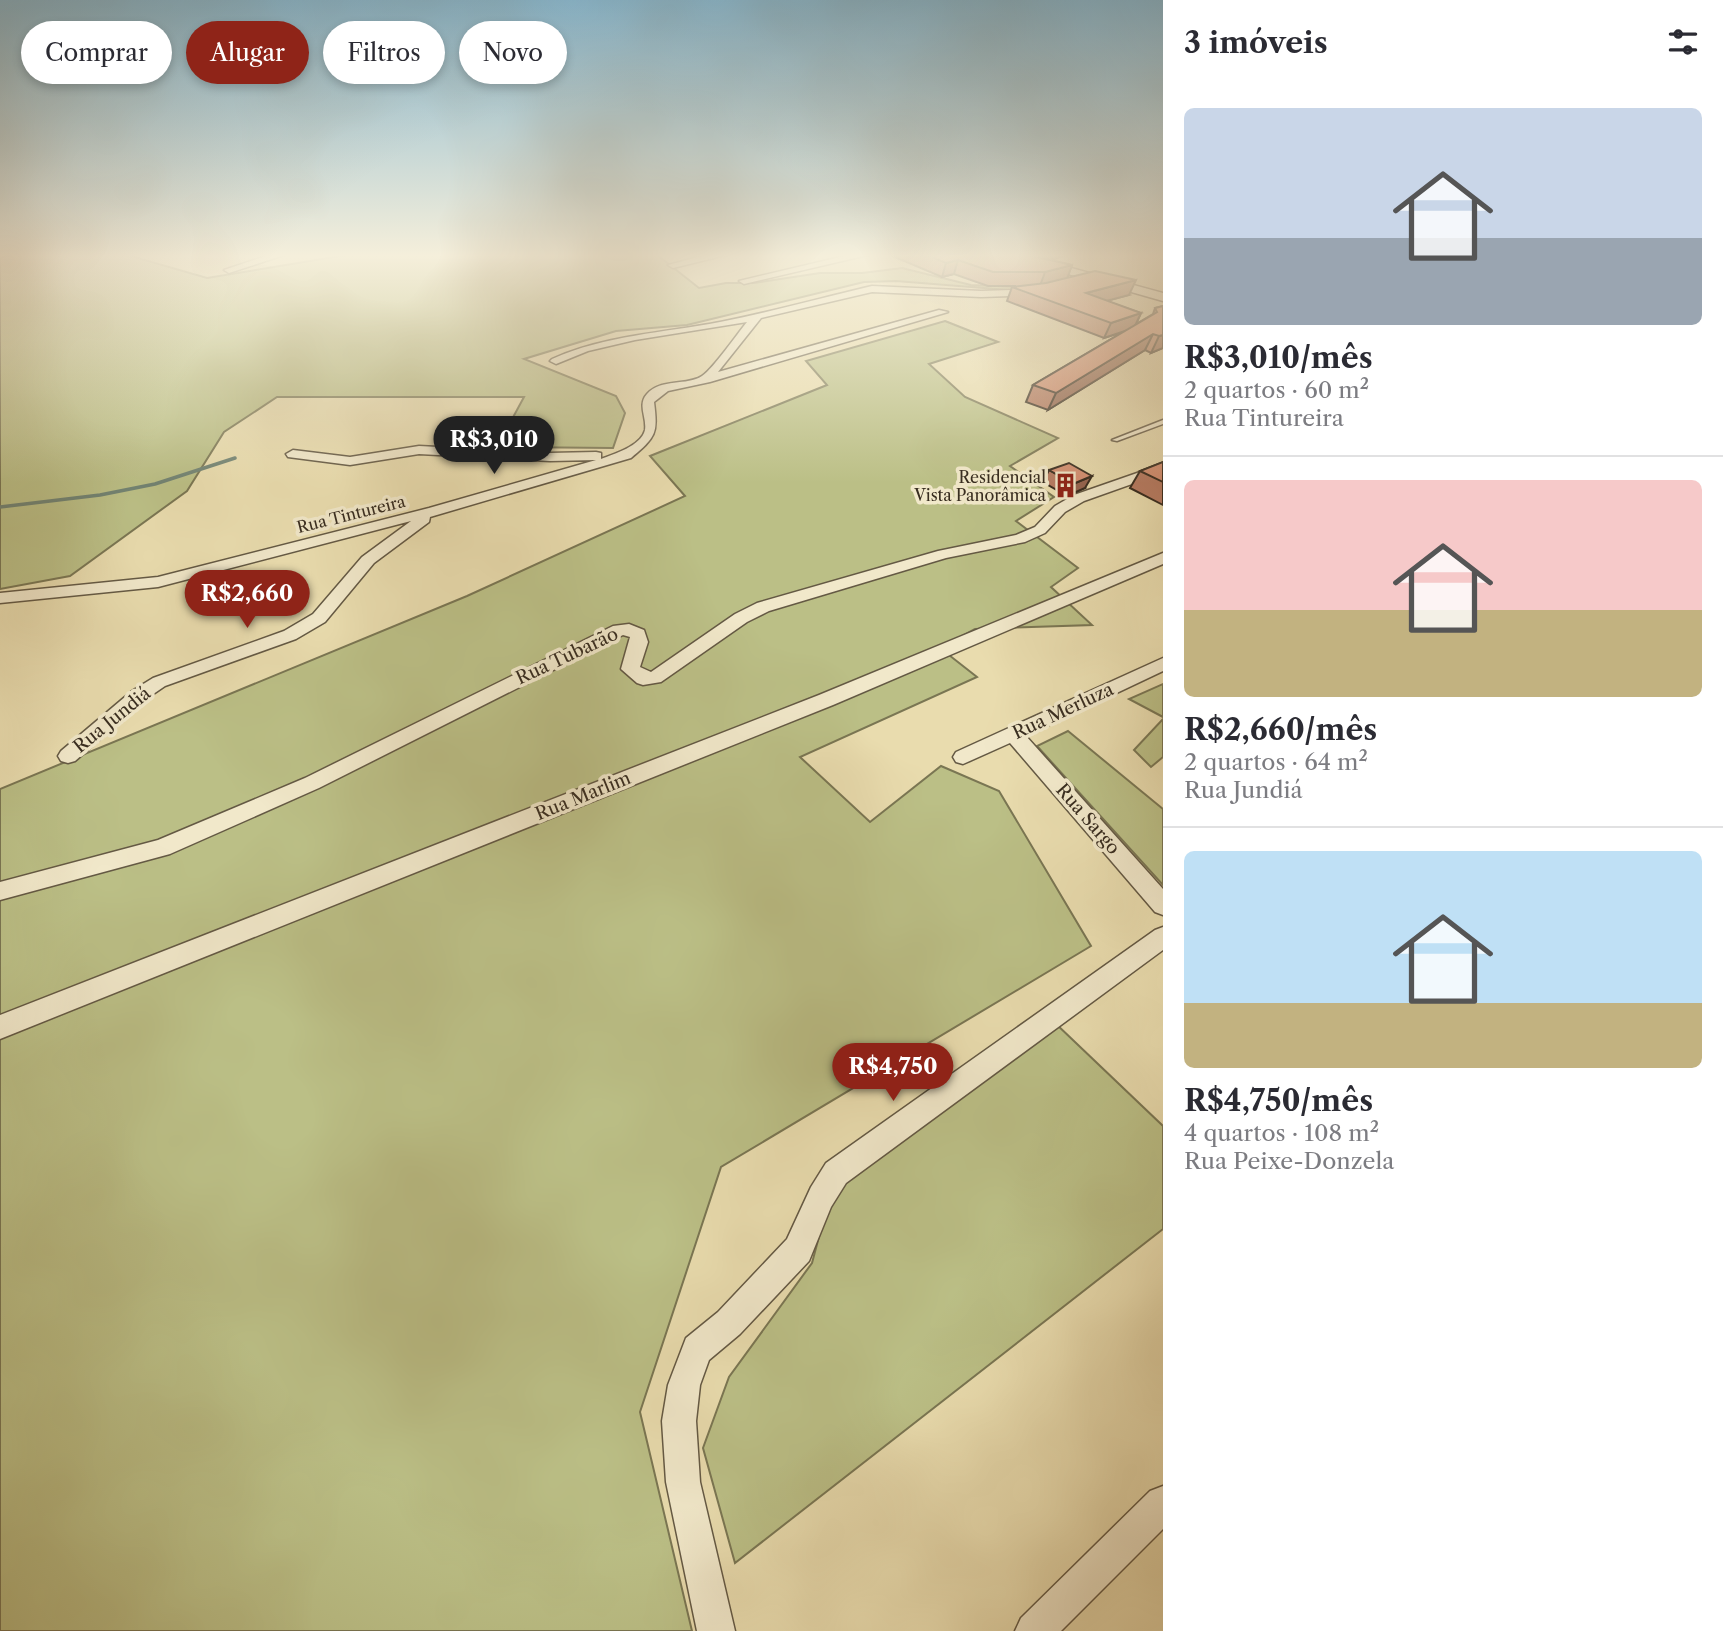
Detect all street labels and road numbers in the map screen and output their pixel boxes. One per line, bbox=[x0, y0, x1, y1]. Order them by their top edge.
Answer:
street label: Rua Tintureira bbox=[295, 491, 408, 537]
street label: Rua Tubarão bbox=[512, 623, 622, 689]
street label: Rua Merluza bbox=[1009, 678, 1117, 744]
street label: Rua Jundiá bbox=[69, 682, 155, 758]
street label: Rua Marlim bbox=[532, 767, 634, 825]
street label: Rua Sargo bbox=[1051, 779, 1125, 859]

